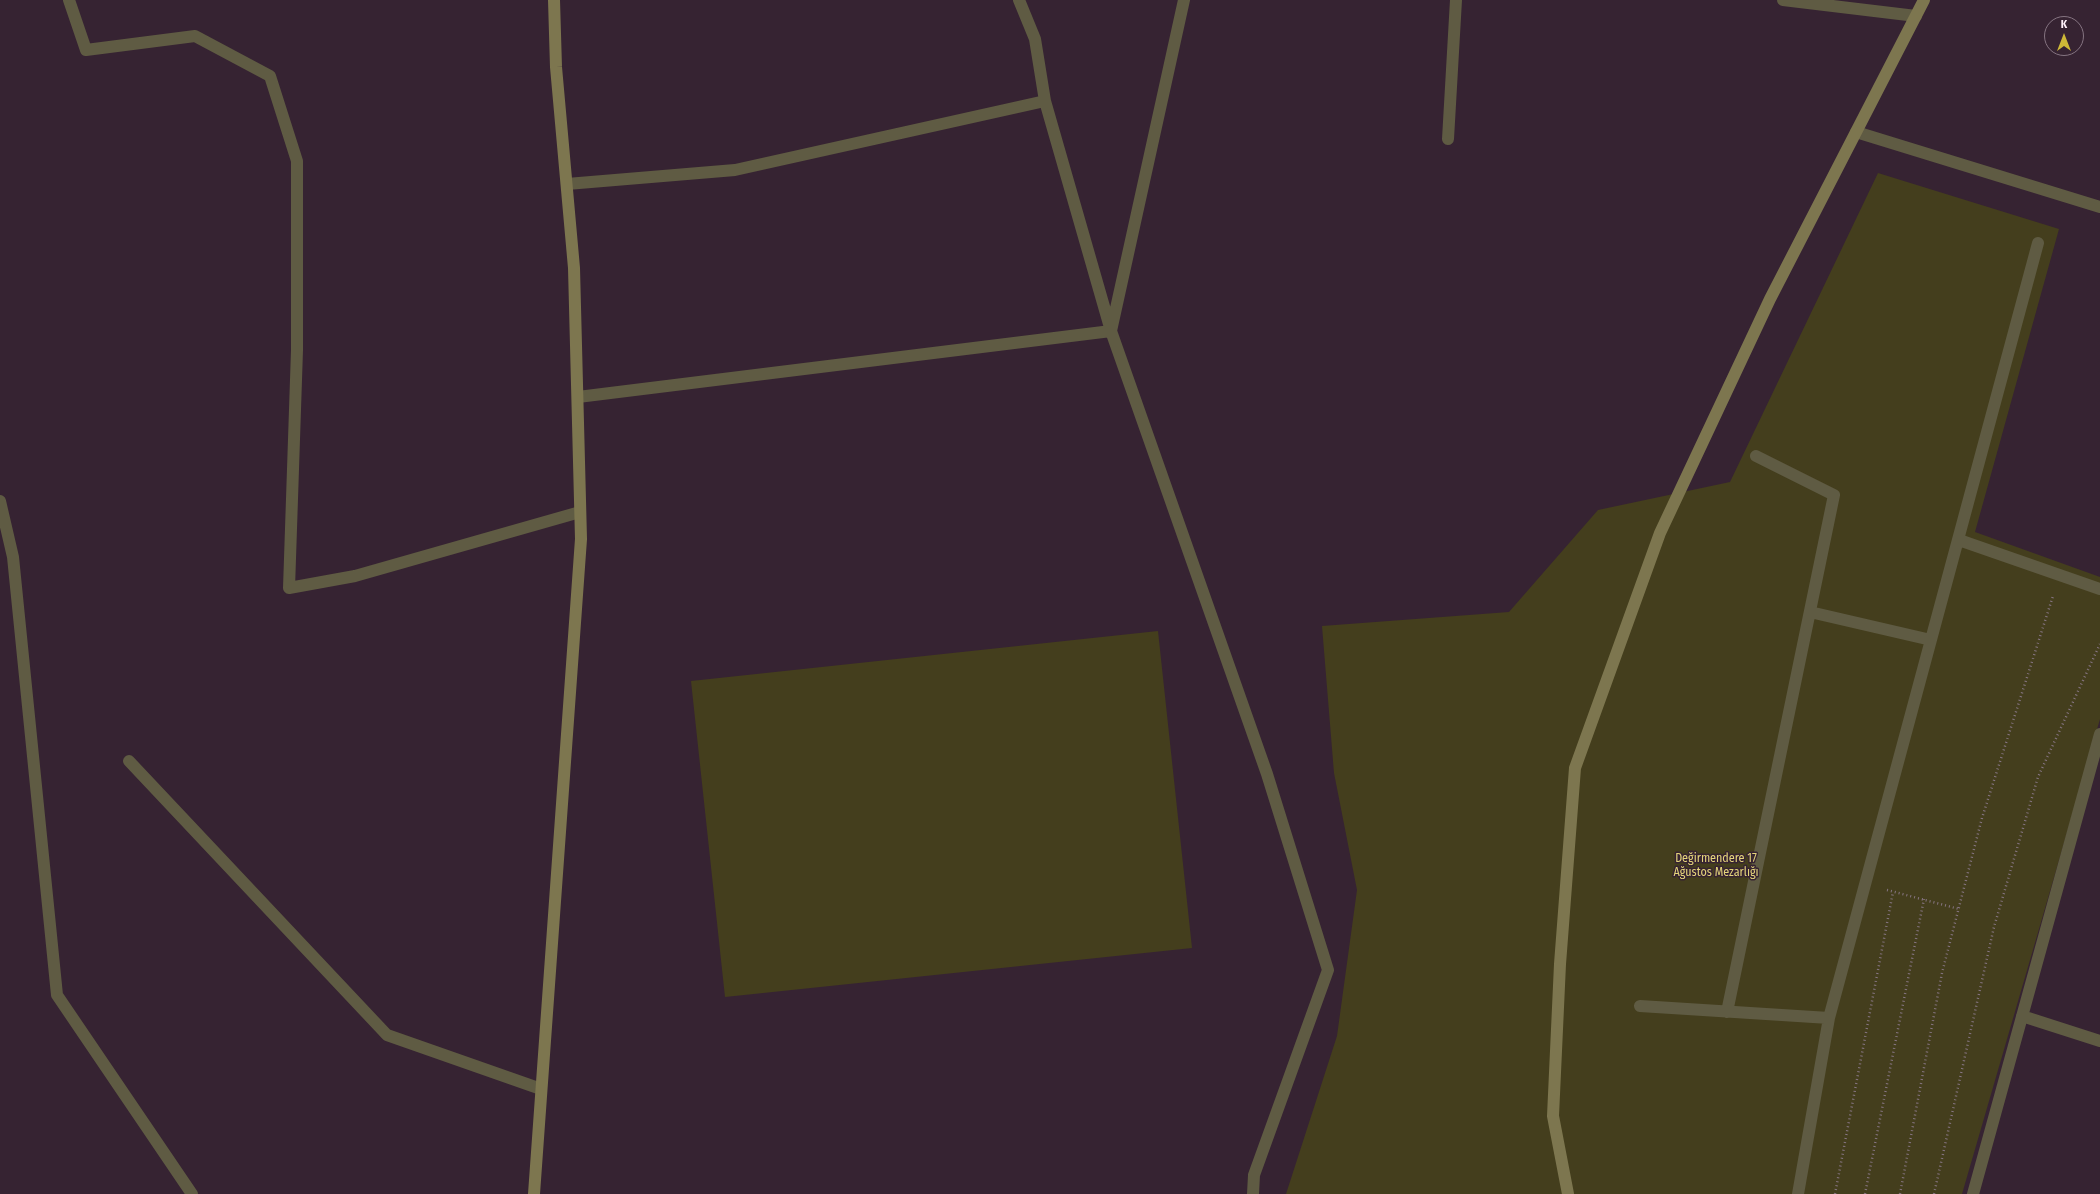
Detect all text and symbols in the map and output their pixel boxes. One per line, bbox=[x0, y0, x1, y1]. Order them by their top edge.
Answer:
north arrow bbox=[2044, 16, 2084, 56]
text: K bbox=[2061, 18, 2067, 31]
park label: Değirmendere 17 Ağustos Mezarlığı bbox=[1673, 852, 1759, 880]

